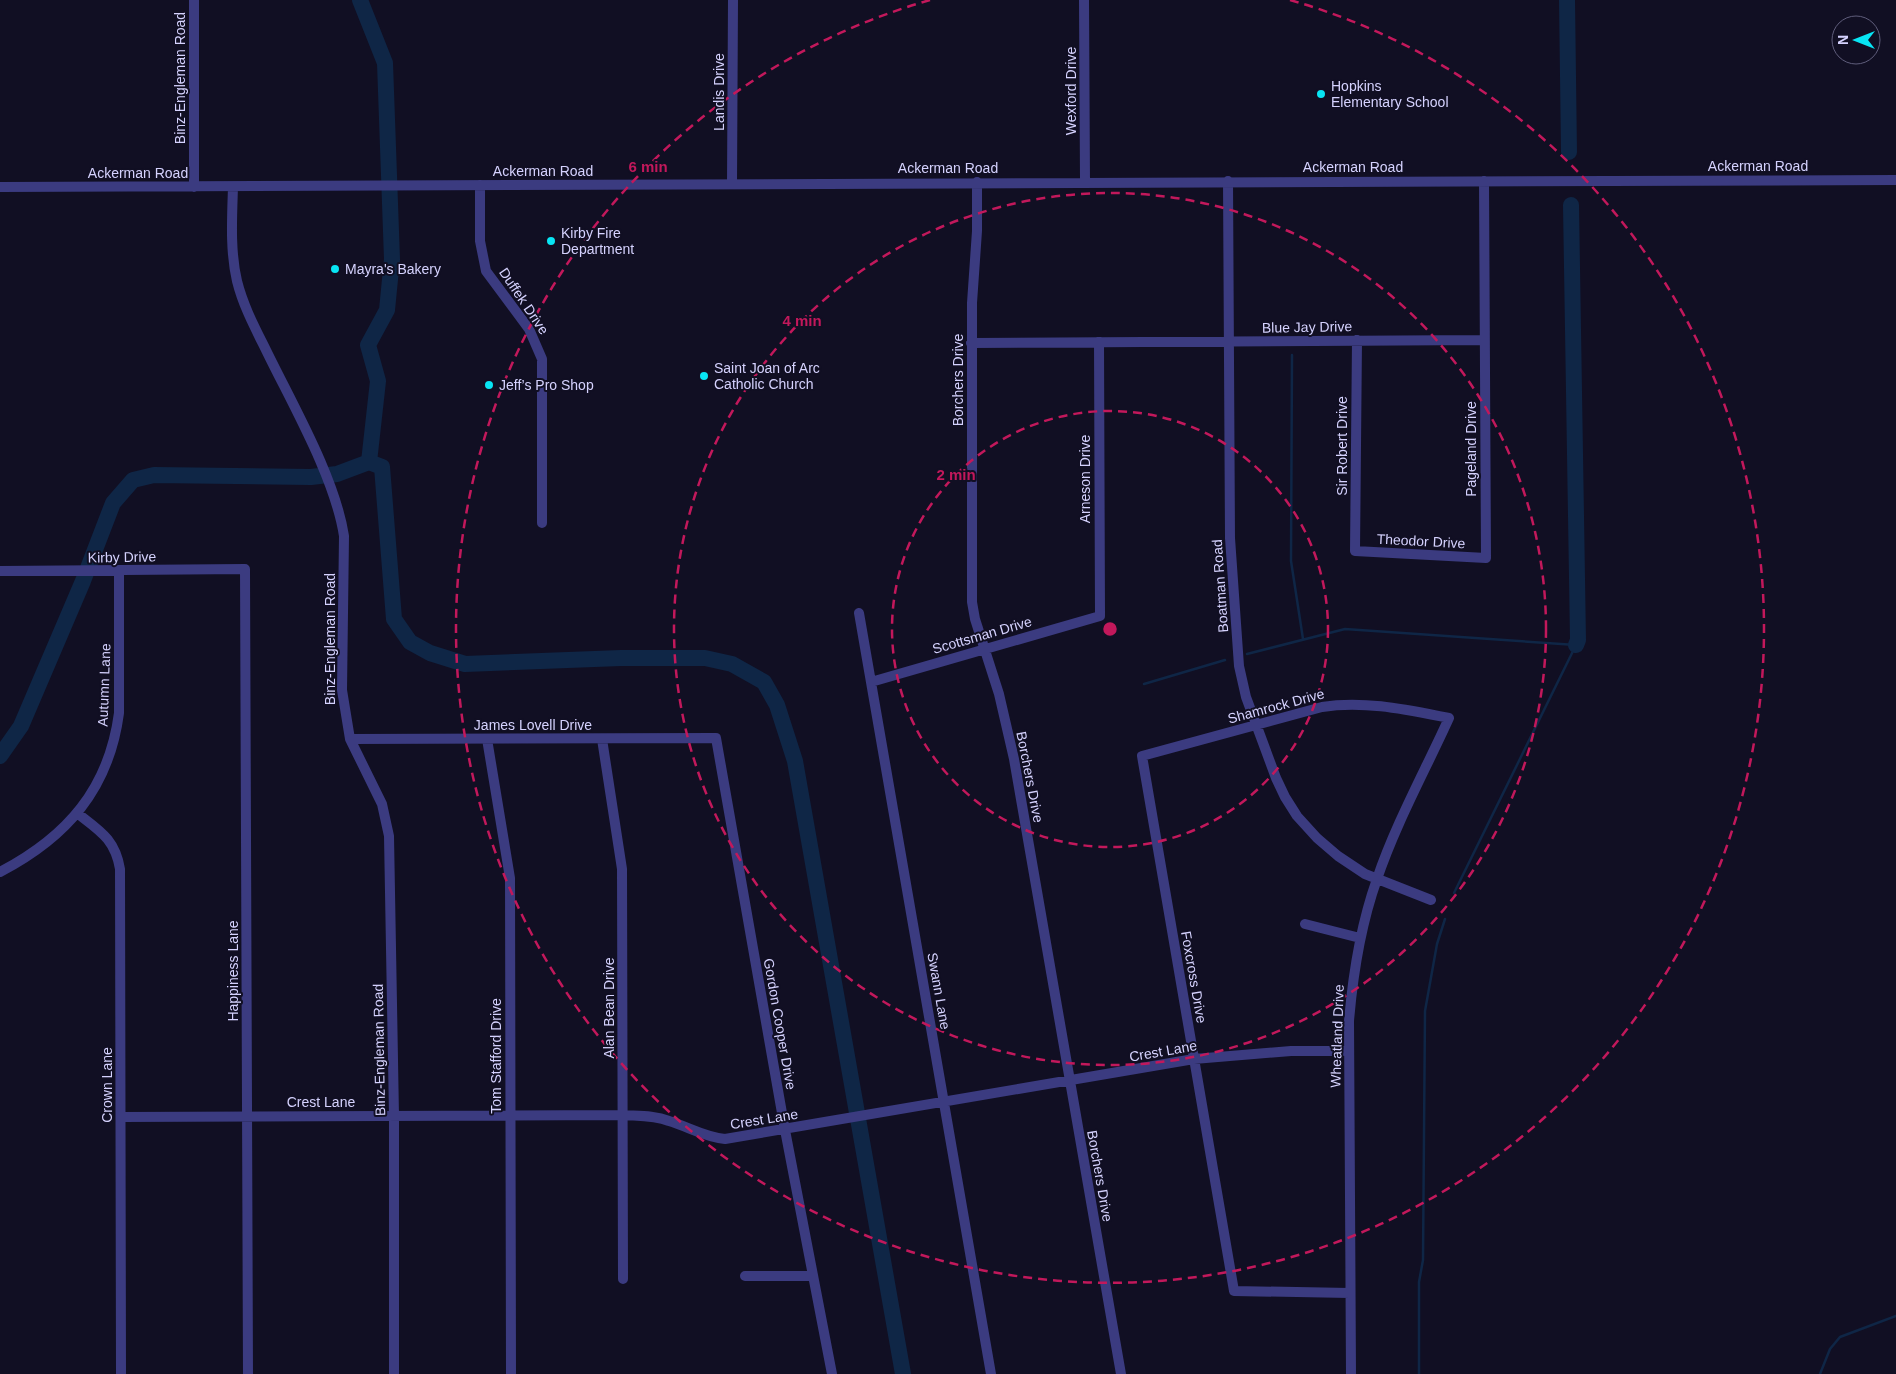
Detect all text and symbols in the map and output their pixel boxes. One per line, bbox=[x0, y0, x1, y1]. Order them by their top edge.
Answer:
street label: Binz-Engleman Road bbox=[172, 12, 188, 144]
north arrow bbox=[1831, 15, 1881, 65]
text: N bbox=[1835, 35, 1851, 45]
street label: Wexford Drive bbox=[1063, 47, 1079, 135]
street label: Landis Drive bbox=[711, 53, 727, 131]
place label: Hopkins Elementary School bbox=[1331, 78, 1449, 110]
marker: Hopkins Elementary School bbox=[1315, 88, 1327, 100]
text: 6 min bbox=[628, 158, 668, 175]
street label: Ackerman Road bbox=[1708, 158, 1808, 174]
street label: Ackerman Road bbox=[1303, 159, 1403, 175]
street label: Ackerman Road bbox=[898, 160, 998, 176]
street label: Ackerman Road bbox=[493, 163, 593, 179]
street label: Ackerman Road bbox=[88, 165, 188, 181]
place label: Kirby Fire Department bbox=[561, 225, 634, 257]
marker: Kirby Fire Department bbox=[545, 235, 557, 247]
place label: Mayra's Bakery bbox=[345, 261, 441, 277]
marker: Mayra's Bakery bbox=[329, 263, 341, 275]
street label: Duffek Drive bbox=[496, 265, 552, 337]
text: 4 min bbox=[782, 312, 822, 329]
street label: Blue Jay Drive bbox=[1262, 318, 1352, 336]
street label: Borchers Drive bbox=[950, 334, 966, 426]
place label: Saint Joan of Arc Catholic Church bbox=[714, 360, 820, 392]
marker: Saint Joan of Arc Catholic Church bbox=[698, 370, 710, 382]
place label: Jeff’s Pro Shop bbox=[499, 377, 594, 393]
marker: Jeff’s Pro Shop bbox=[483, 379, 495, 391]
street label: Sir Robert Drive bbox=[1334, 396, 1350, 496]
street label: Pageland Drive bbox=[1463, 401, 1479, 497]
street label: Arneson Drive bbox=[1077, 434, 1093, 523]
text: 2 min bbox=[936, 466, 976, 483]
street label: Theodor Drive bbox=[1376, 531, 1466, 551]
street label: Boatman Road bbox=[1209, 539, 1231, 633]
street label: Kirby Drive bbox=[88, 548, 157, 566]
street label: Binz-Engleman Road bbox=[322, 573, 338, 705]
street label: Scottsman Drive bbox=[930, 613, 1034, 657]
centre of rings bbox=[1101, 620, 1119, 638]
street label: Autumn Lane bbox=[95, 643, 113, 727]
street label: Shamrock Drive bbox=[1226, 685, 1326, 727]
street label: James Lovell Drive bbox=[474, 717, 592, 733]
street label: Borchers Drive bbox=[1013, 730, 1047, 824]
street label: Happiness Lane bbox=[225, 920, 241, 1022]
street label: Foxcross Drive bbox=[1178, 930, 1210, 1025]
street label: Swann Lane bbox=[924, 951, 954, 1031]
street label: Alan Bean Drive bbox=[601, 957, 617, 1059]
street label: Gordon Cooper Drive bbox=[761, 957, 799, 1091]
street label: Binz-Engleman Road bbox=[370, 984, 388, 1116]
street label: Wheatland Drive bbox=[1327, 984, 1347, 1088]
street label: Tom Stafford Drive bbox=[488, 998, 504, 1114]
street label: Crest Lane bbox=[1128, 1037, 1198, 1065]
street label: Crown Lane bbox=[99, 1047, 115, 1123]
street label: Crest Lane bbox=[287, 1094, 355, 1110]
street label: Crest Lane bbox=[729, 1106, 799, 1132]
street label: Borchers Drive bbox=[1084, 1129, 1116, 1223]

